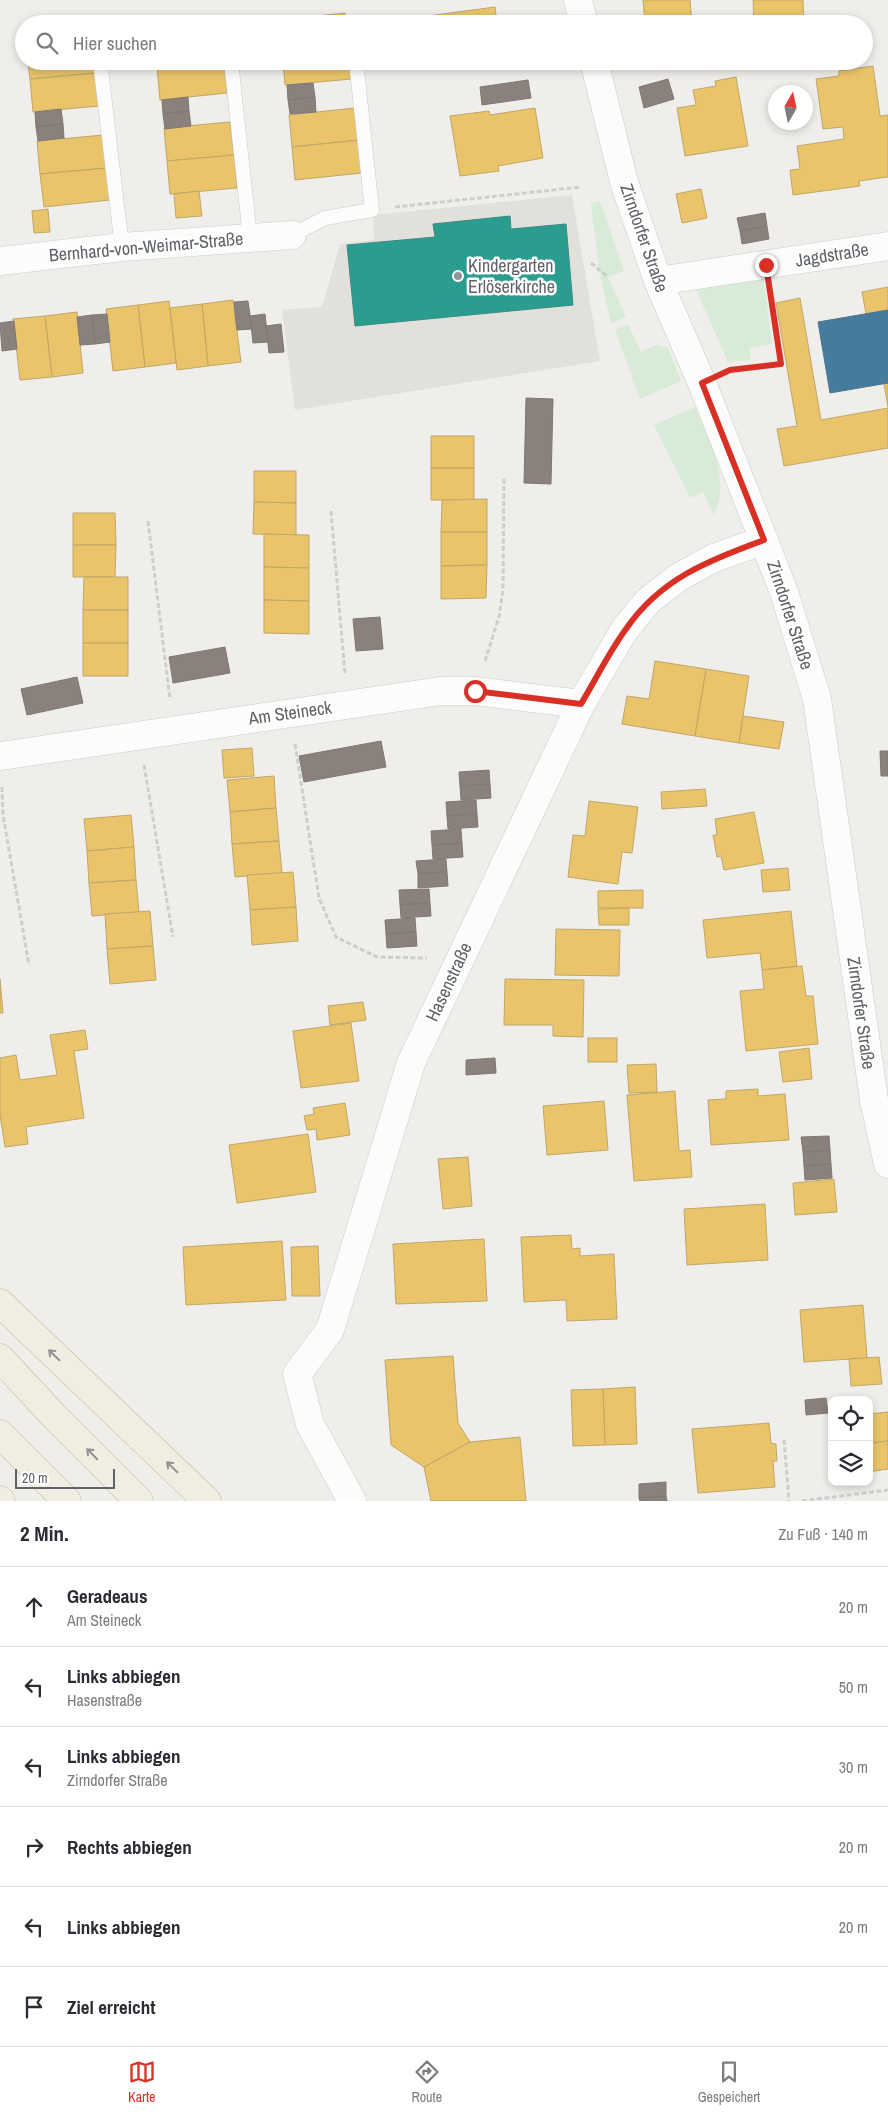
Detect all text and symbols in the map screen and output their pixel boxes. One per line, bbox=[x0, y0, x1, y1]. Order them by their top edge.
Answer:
search box bbox=[15, 15, 873, 70]
icon: search bbox=[33, 29, 61, 57]
text: Hier suchen bbox=[73, 30, 157, 56]
north arrow bbox=[768, 85, 813, 130]
street label: Zirndorfer Straße bbox=[614, 180, 675, 295]
street label: Bernhard-von-Weimar-Straße bbox=[48, 226, 244, 267]
street label: Jagdstraße bbox=[793, 236, 870, 273]
place label: Kindergarten Erlöserkirche bbox=[468, 253, 555, 299]
route end bbox=[755, 254, 778, 277]
marker: Kindergarten Erlöserkirche bbox=[452, 270, 464, 282]
street label: Zirndorfer Straße bbox=[761, 557, 820, 673]
route start bbox=[464, 680, 487, 703]
street label: Am Steineck bbox=[246, 694, 334, 731]
street label: Hasenstraße bbox=[419, 938, 478, 1025]
street label: Zirndorfer Straße bbox=[841, 955, 882, 1071]
one-way arrow bbox=[48, 1349, 61, 1361]
map controls bbox=[828, 1396, 873, 1486]
button: locate bbox=[828, 1396, 873, 1441]
button: layers bbox=[828, 1441, 873, 1486]
one-way arrow bbox=[86, 1448, 99, 1460]
one-way arrow bbox=[166, 1461, 178, 1473]
scale bar bbox=[15, 1466, 115, 1489]
text: 20 m bbox=[22, 1469, 48, 1487]
text: 2 Min. bbox=[20, 1519, 69, 1548]
text: Zu Fuß · 140 m bbox=[778, 1523, 868, 1545]
text: Geradeaus bbox=[67, 1583, 148, 1609]
icon: ahead bbox=[20, 1593, 48, 1621]
text: 20 m bbox=[839, 1596, 868, 1618]
text: Am Steineck bbox=[67, 1609, 141, 1631]
text: Links abbiegen bbox=[67, 1663, 180, 1689]
icon: left bbox=[20, 1673, 48, 1701]
text: 50 m bbox=[839, 1676, 868, 1698]
text: Hasenstraße bbox=[67, 1689, 142, 1711]
text: Links abbiegen bbox=[67, 1743, 180, 1769]
icon: left bbox=[20, 1753, 48, 1781]
text: 30 m bbox=[839, 1756, 868, 1778]
text: Zirndorfer Straße bbox=[67, 1769, 168, 1791]
icon: right bbox=[20, 1833, 48, 1861]
text: Rechts abbiegen bbox=[67, 1834, 192, 1860]
text: 20 m bbox=[839, 1836, 868, 1858]
icon: left bbox=[20, 1913, 48, 1941]
text: Links abbiegen bbox=[67, 1914, 180, 1940]
text: 20 m bbox=[839, 1916, 868, 1938]
icon: arrive bbox=[20, 1993, 48, 2021]
text: Ziel erreicht bbox=[67, 1994, 155, 2020]
tab: Karte bbox=[128, 2058, 156, 2106]
tab: Route bbox=[411, 2058, 442, 2106]
tab: Gespeichert bbox=[698, 2058, 760, 2106]

